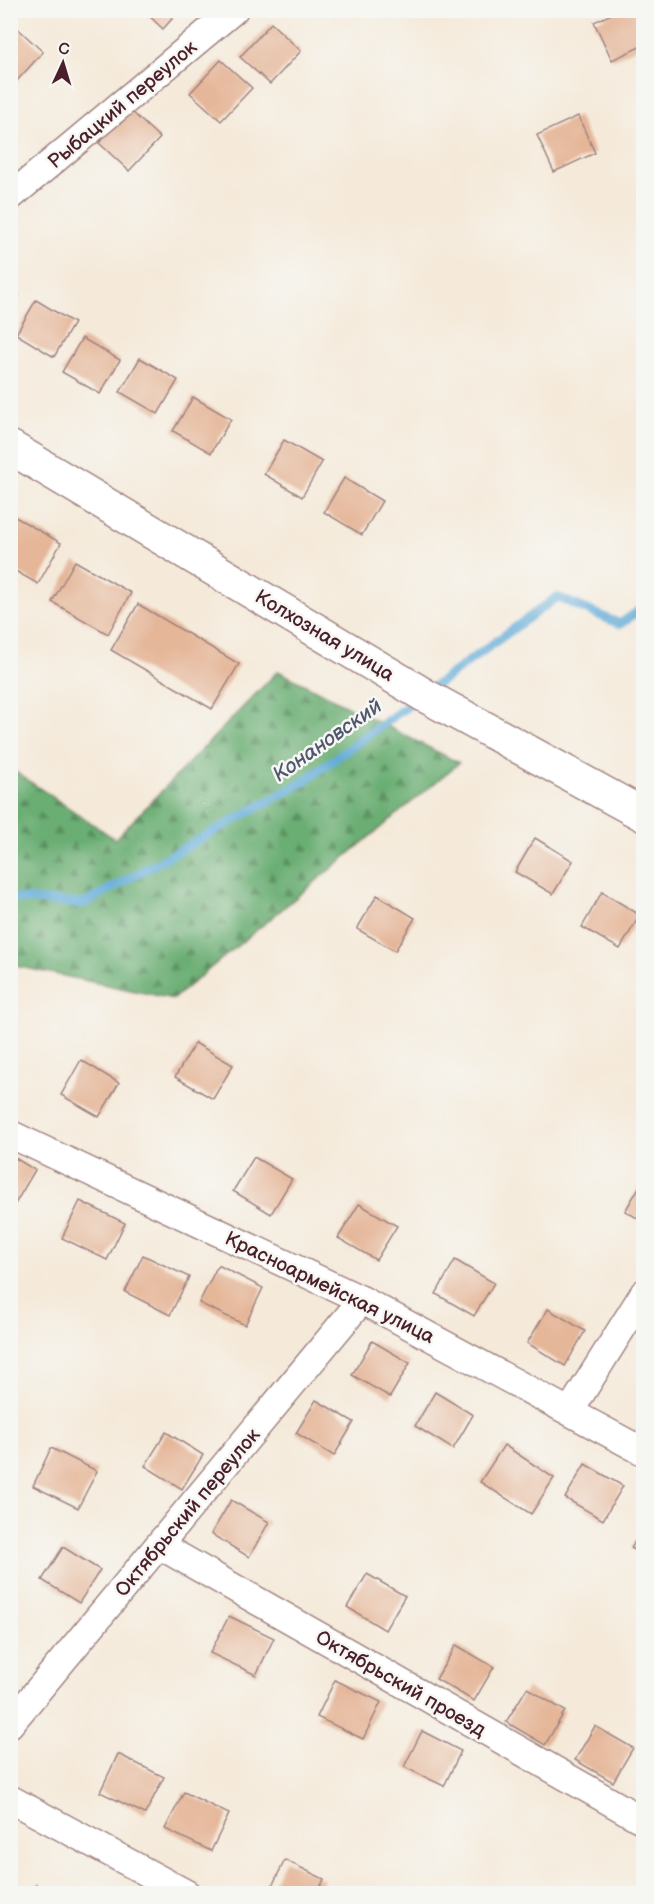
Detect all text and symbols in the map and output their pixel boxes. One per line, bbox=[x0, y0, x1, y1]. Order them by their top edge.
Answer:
north arrow bbox=[33, 33, 93, 93]
street label: Рыбацкий переулок bbox=[43, 35, 202, 174]
text: С bbox=[58, 40, 70, 59]
street label: Колхозная улица bbox=[251, 585, 399, 687]
water label: Конановский bbox=[268, 693, 387, 787]
street label: Красноармейская улица bbox=[221, 1227, 438, 1349]
street label: Октябрьский переулок bbox=[110, 1423, 266, 1602]
street label: Октябрьский проезд bbox=[311, 1625, 490, 1742]

